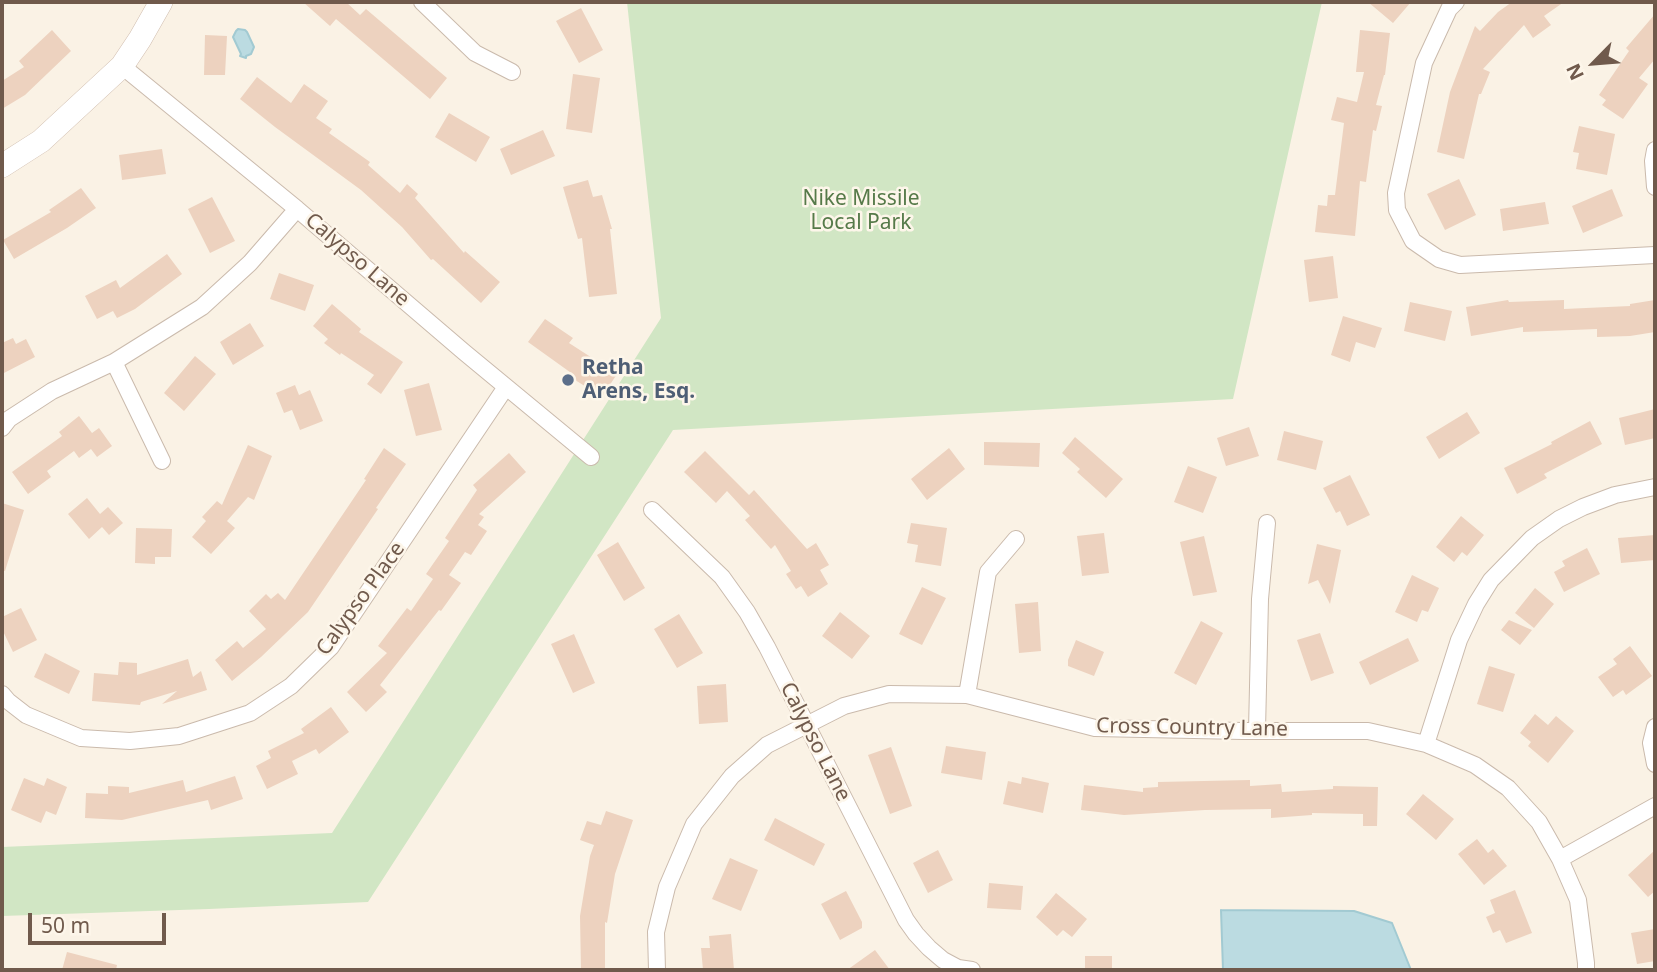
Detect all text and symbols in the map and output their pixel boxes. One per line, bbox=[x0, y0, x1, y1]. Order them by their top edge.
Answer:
north arrow bbox=[1559, 28, 1629, 98]
text: N bbox=[1560, 59, 1590, 84]
park label: Nike Missile Local Park bbox=[802, 186, 920, 236]
street label: Calypso Lane bbox=[300, 208, 414, 312]
place label: Retha Arens, Esq. bbox=[582, 355, 695, 405]
marker: Retha Arens, Esq. bbox=[560, 372, 576, 388]
street label: Calypso Place bbox=[311, 537, 411, 661]
street label: Calypso Lane bbox=[774, 678, 856, 806]
street label: Cross Country Lane bbox=[1096, 714, 1288, 742]
scale bar bbox=[32, 898, 170, 942]
text: 50 m bbox=[41, 911, 90, 939]

